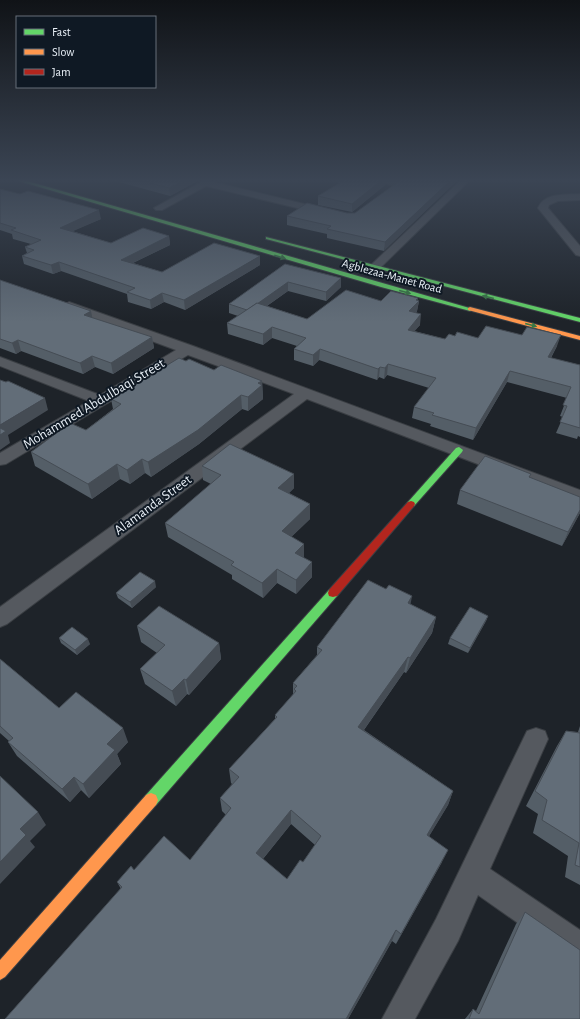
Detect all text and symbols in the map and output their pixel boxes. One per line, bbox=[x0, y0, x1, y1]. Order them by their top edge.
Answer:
legend bbox=[16, 16, 156, 88]
text: Fast bbox=[52, 26, 71, 38]
text: Slow bbox=[52, 46, 74, 58]
text: Jam bbox=[52, 66, 71, 78]
one-way arrow bbox=[274, 254, 286, 260]
street label: Agblezaa-Manet Road bbox=[341, 257, 443, 295]
one-way arrow bbox=[399, 289, 411, 295]
one-way arrow bbox=[482, 293, 494, 299]
one-way arrow bbox=[525, 322, 537, 328]
street label: Mohammed Abdulbaqi Street bbox=[21, 356, 168, 452]
street label: Alamanda Street bbox=[112, 472, 195, 538]

